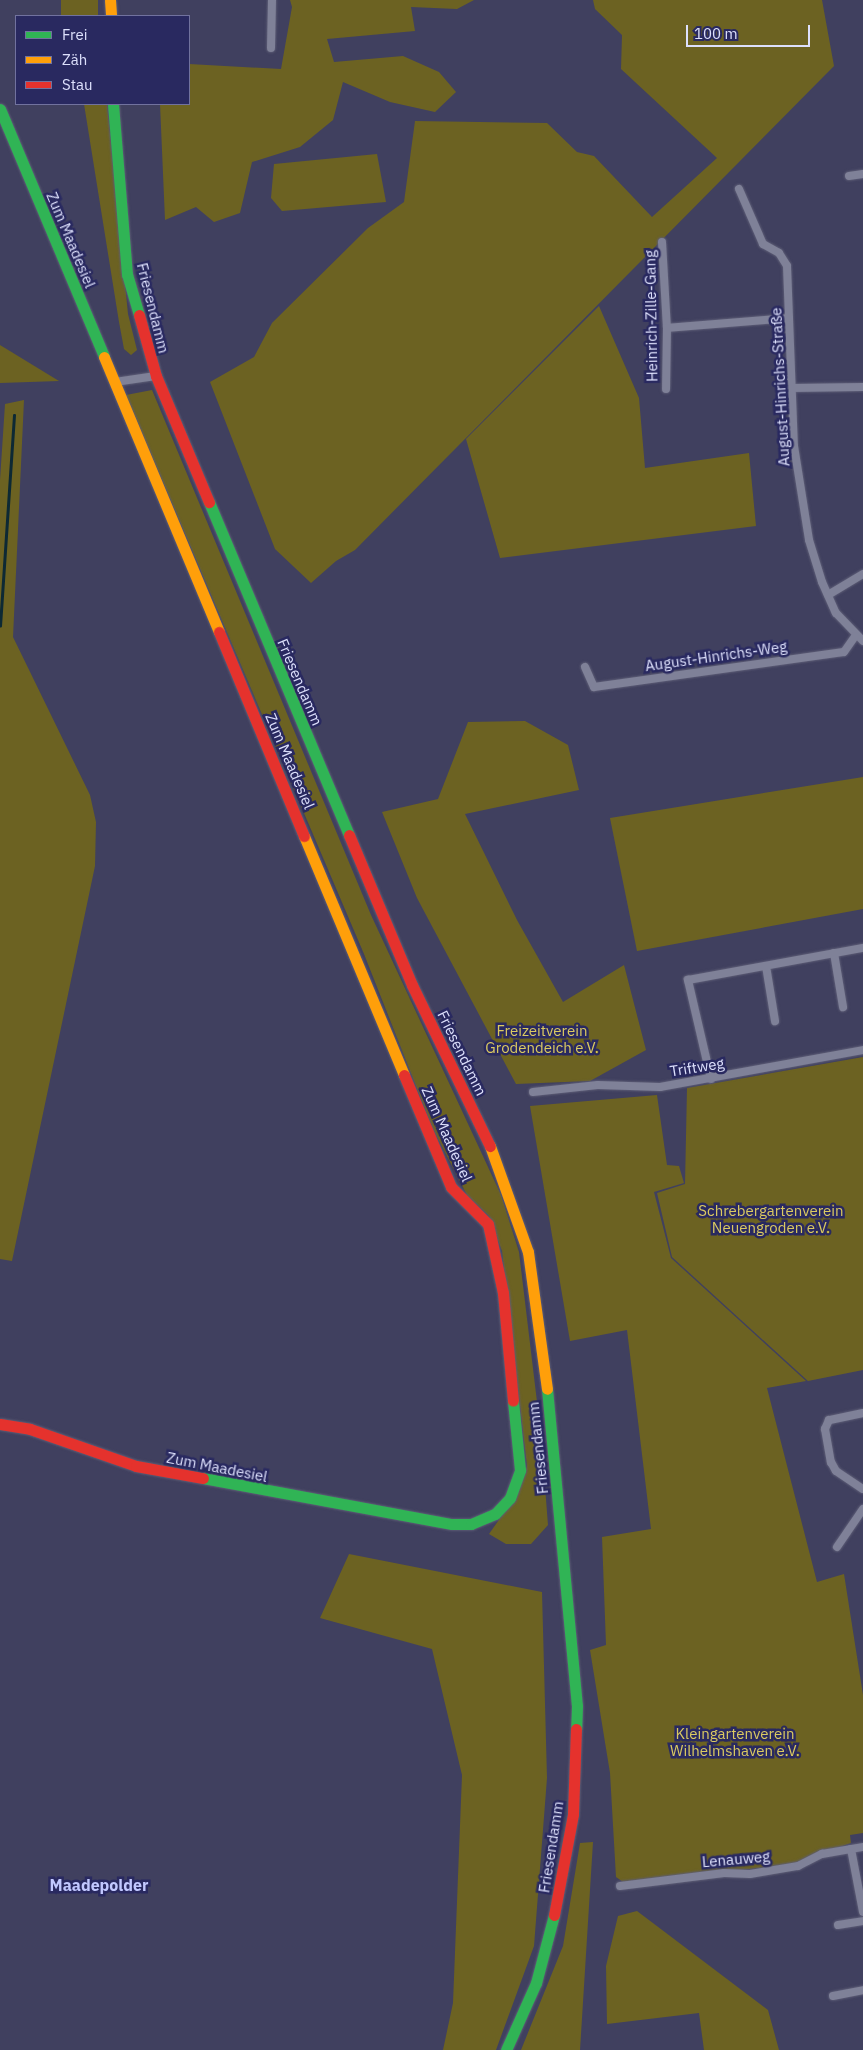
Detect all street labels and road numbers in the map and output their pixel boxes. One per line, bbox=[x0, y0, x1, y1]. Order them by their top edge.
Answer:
street label: Zum Maadesiel bbox=[43, 189, 99, 291]
street label: Heinrich-Zille-Gang bbox=[641, 250, 661, 382]
street label: Friesendamm bbox=[133, 261, 173, 355]
street label: August-Hinrichs-Straße bbox=[767, 307, 793, 467]
street label: Friesendamm bbox=[274, 636, 326, 728]
street label: August-Hinrichs-Weg bbox=[644, 637, 788, 675]
street label: Zum Maadesiel bbox=[262, 710, 318, 812]
street label: Friesendamm bbox=[434, 1007, 490, 1099]
street label: Triftweg bbox=[668, 1054, 726, 1080]
street label: Zum Maadesiel bbox=[418, 1084, 476, 1184]
street label: Friesendamm bbox=[524, 1401, 552, 1495]
street label: Zum Maadesiel bbox=[165, 1448, 269, 1486]
street label: Friesendamm bbox=[535, 1800, 567, 1894]
street label: Lenauweg bbox=[701, 1847, 771, 1871]

